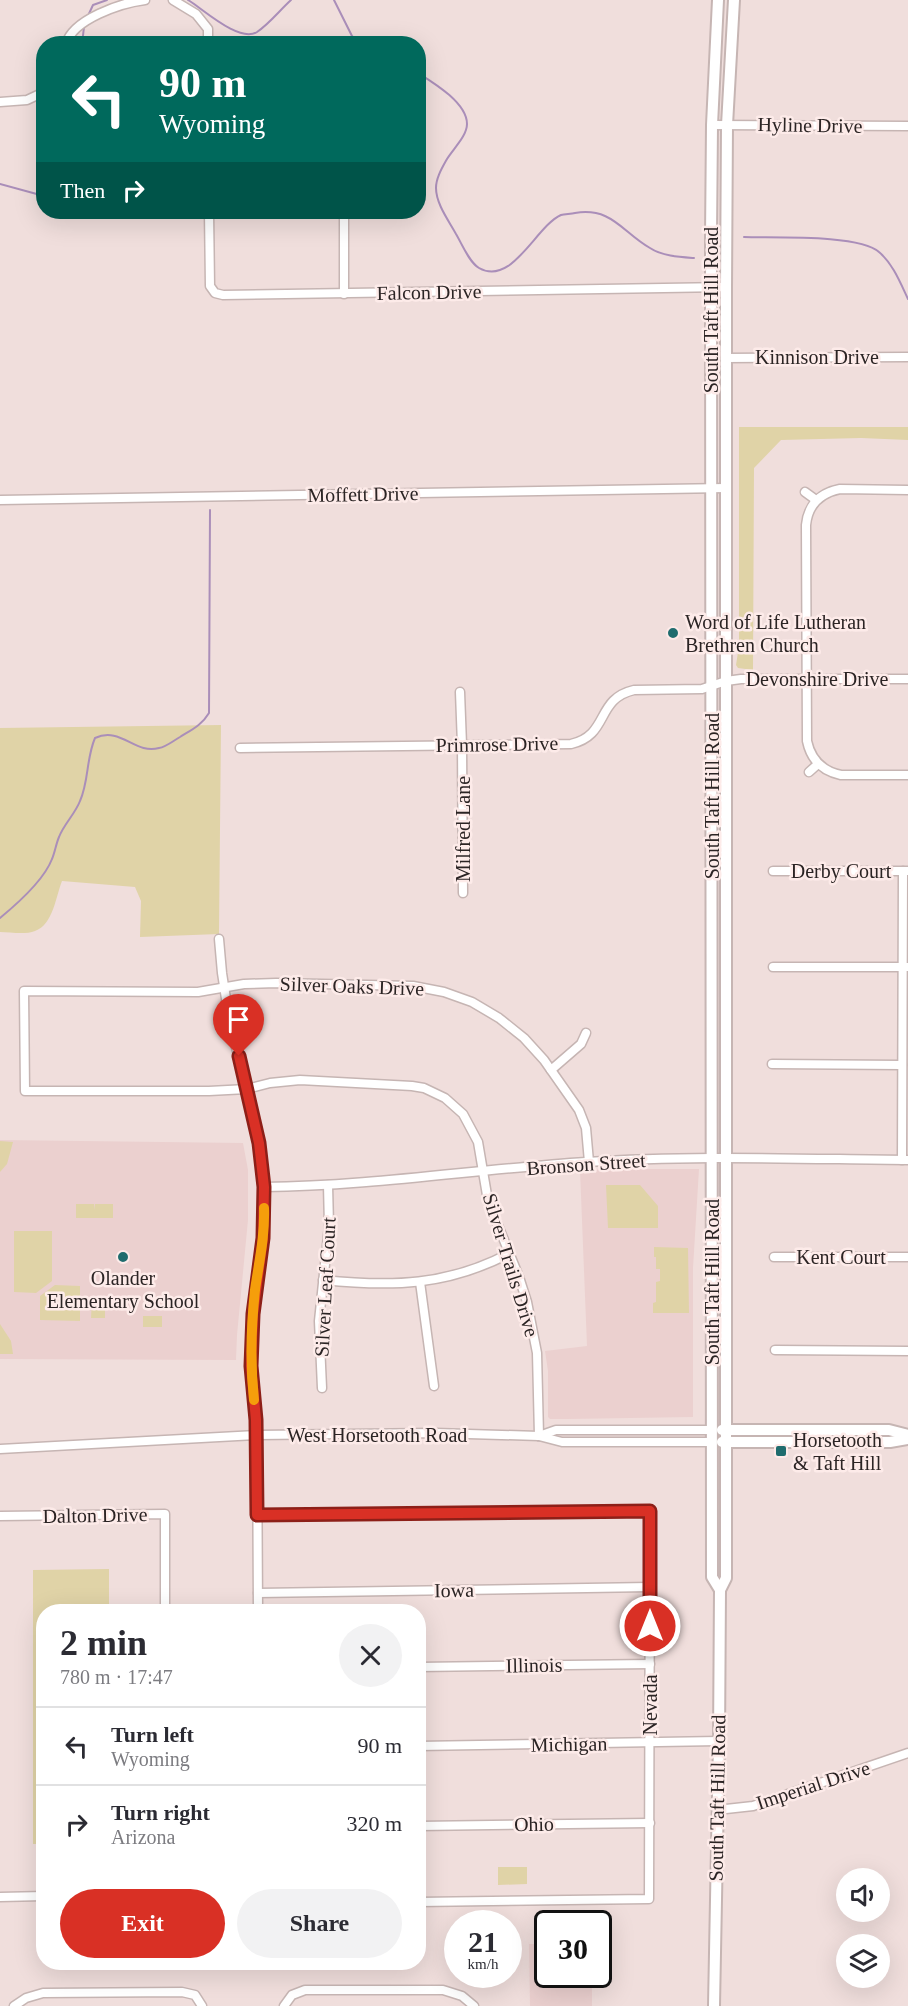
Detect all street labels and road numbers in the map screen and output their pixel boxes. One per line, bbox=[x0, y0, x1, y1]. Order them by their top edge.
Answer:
street label: Hyline Drive bbox=[757, 113, 863, 138]
street label: South Taft Hill Road bbox=[700, 227, 722, 393]
street label: Falcon Drive bbox=[376, 280, 482, 304]
street label: Kinnison Drive bbox=[755, 346, 879, 368]
street label: Moffett Drive bbox=[307, 482, 419, 506]
street label: Devonshire Drive bbox=[746, 668, 888, 690]
street label: South Taft Hill Road bbox=[701, 713, 723, 879]
street label: Primrose Drive bbox=[435, 732, 559, 756]
street label: Milfred Lane bbox=[452, 776, 474, 882]
street label: Derby Court bbox=[791, 860, 892, 883]
street label: Silver Oaks Drive bbox=[279, 972, 425, 1000]
street label: Bronson Street bbox=[526, 1149, 647, 1179]
street label: Silver Trails Drive bbox=[479, 1191, 543, 1340]
street label: South Taft Hill Road bbox=[701, 1199, 723, 1365]
street label: Silver Leaf Court bbox=[310, 1216, 340, 1357]
street label: Kent Court bbox=[796, 1246, 886, 1268]
street label: West Horsetooth Road bbox=[287, 1424, 467, 1446]
street label: Dalton Drive bbox=[42, 1503, 148, 1527]
street label: Iowa bbox=[434, 1579, 474, 1601]
street label: Illinois bbox=[505, 1654, 563, 1676]
street label: Nevada bbox=[639, 1674, 661, 1736]
street label: South Taft Hill Road bbox=[705, 1715, 729, 1881]
street label: Michigan bbox=[530, 1732, 608, 1757]
street label: Imperial Drive bbox=[753, 1756, 873, 1815]
street label: Ohio bbox=[514, 1813, 554, 1835]

